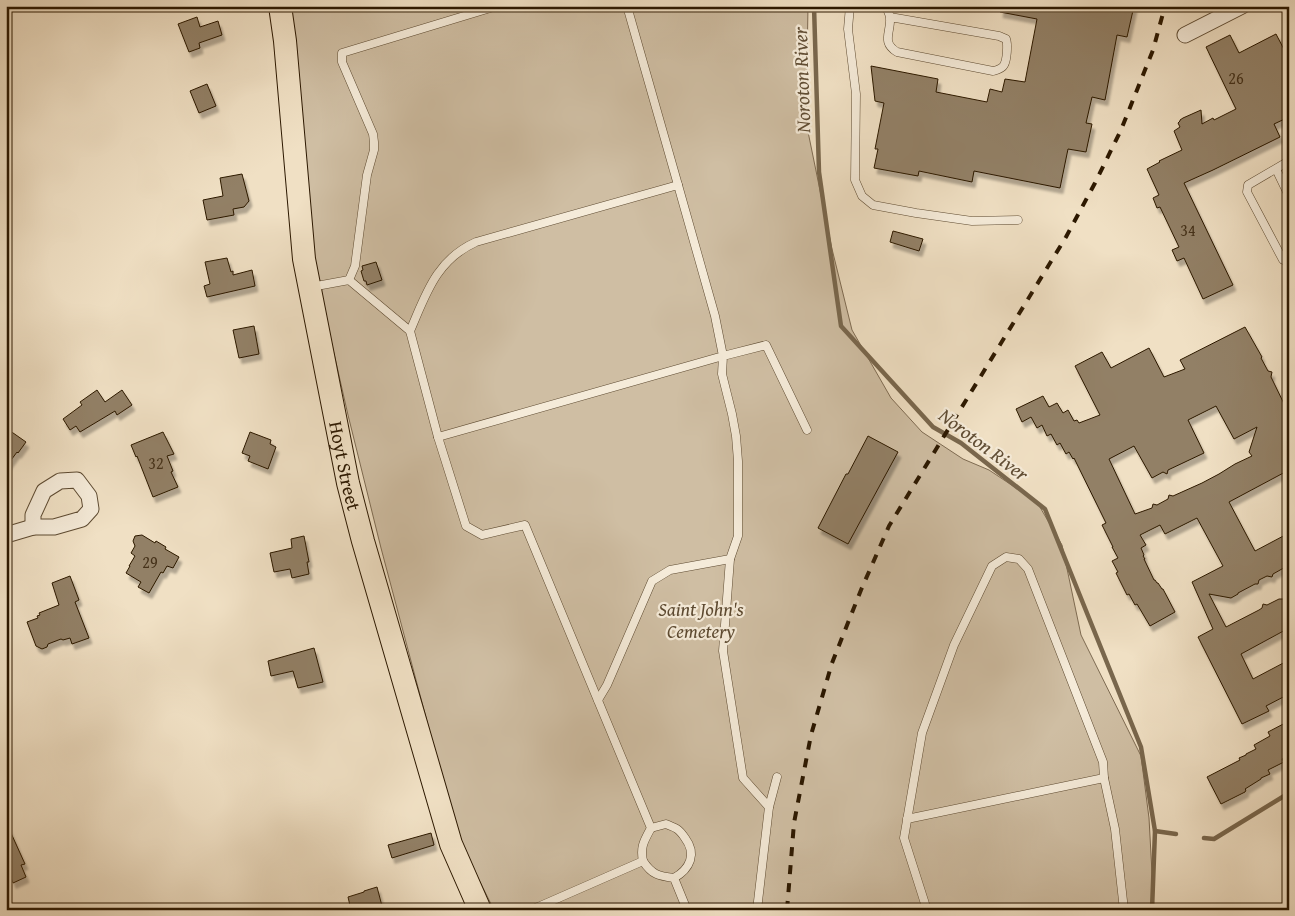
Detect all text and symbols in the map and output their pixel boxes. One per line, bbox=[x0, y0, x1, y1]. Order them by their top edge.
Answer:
water label: Noroton River bbox=[785, 26, 817, 134]
house number: 26 bbox=[1228, 66, 1244, 90]
house number: 34 bbox=[1180, 218, 1196, 242]
water label: Noroton River bbox=[932, 400, 1035, 488]
street label: Hoyt Street bbox=[322, 419, 369, 514]
house number: 32 bbox=[148, 451, 164, 475]
house number: 29 bbox=[142, 550, 158, 574]
park label: Saint John's Cemetery bbox=[658, 595, 744, 645]

